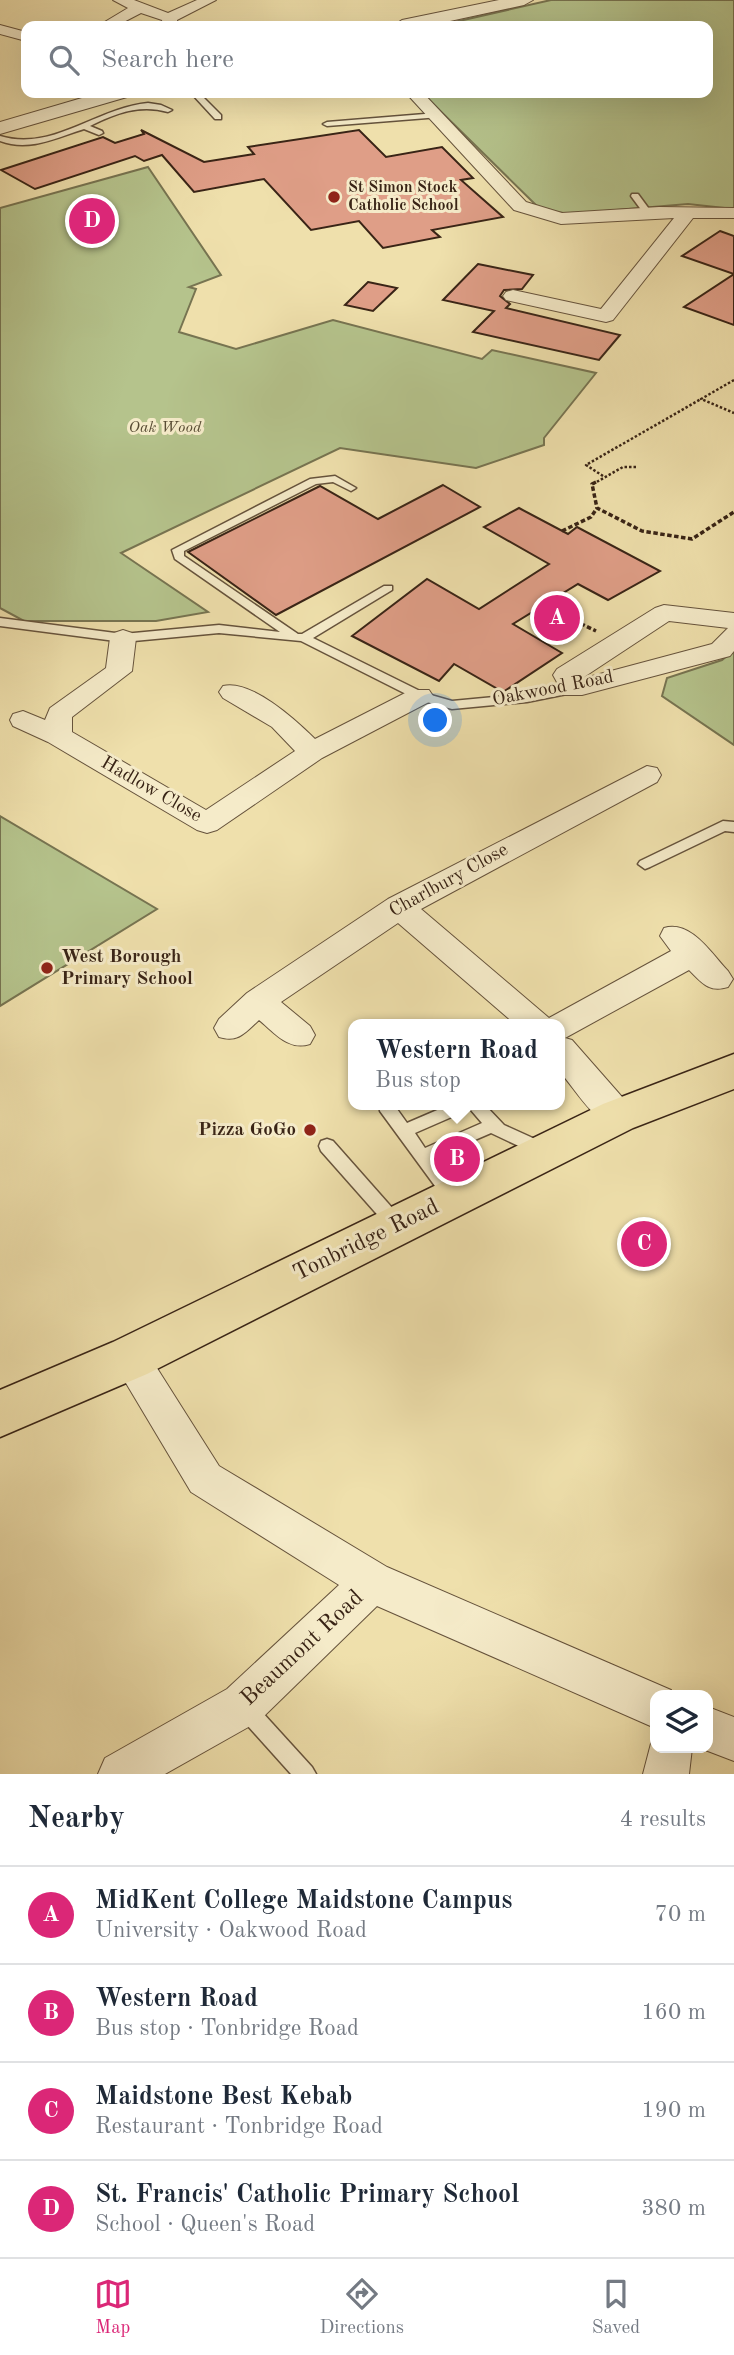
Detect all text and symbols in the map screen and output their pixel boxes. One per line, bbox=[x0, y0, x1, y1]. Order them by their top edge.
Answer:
search box bbox=[21, 21, 713, 98]
icon: search bbox=[45, 41, 83, 79]
text: Search here bbox=[101, 47, 234, 73]
place label: St Simon Stock Catholic School bbox=[348, 180, 459, 214]
marker: St Simon Stock Catholic School bbox=[326, 189, 342, 205]
pin: D bbox=[69, 195, 115, 247]
park label: Oak Wood bbox=[129, 420, 202, 436]
pin: A bbox=[534, 592, 580, 644]
street label: Oakwood Road bbox=[491, 668, 615, 710]
your location bbox=[418, 703, 452, 737]
street label: Hadlow Close bbox=[97, 754, 205, 826]
street label: Charlbury Close bbox=[386, 841, 512, 921]
place label: West Borough Primary School bbox=[61, 948, 193, 989]
marker: West Borough Primary School bbox=[39, 960, 55, 976]
popup bbox=[348, 1019, 565, 1110]
text: Western Road bbox=[375, 1038, 538, 1064]
text: Bus stop bbox=[375, 1069, 461, 1092]
place label: Pizza GoGo bbox=[198, 1121, 296, 1140]
marker: Pizza GoGo bbox=[302, 1122, 318, 1138]
pin: B bbox=[434, 1133, 480, 1185]
street label: Tonbridge Road bbox=[290, 1195, 442, 1285]
pin: C bbox=[621, 1218, 667, 1270]
street label: Beaumont Road bbox=[236, 1586, 368, 1710]
map controls bbox=[650, 1690, 713, 1753]
button: layers bbox=[650, 1690, 713, 1753]
text: Nearby bbox=[28, 1804, 125, 1834]
text: 4 results bbox=[620, 1808, 706, 1831]
text: MidKent College Maidstone Campus bbox=[95, 1888, 512, 1914]
text: A bbox=[42, 1903, 60, 1926]
text: 70 m bbox=[655, 1903, 706, 1926]
text: University · Oakwood Road bbox=[95, 1919, 367, 1942]
text: Western Road bbox=[95, 1986, 258, 2012]
text: B bbox=[43, 2001, 59, 2024]
text: 160 m bbox=[641, 2001, 706, 2024]
text: Bus stop · Tonbridge Road bbox=[95, 2017, 359, 2040]
text: Maidstone Best Kebab bbox=[95, 2084, 352, 2110]
text: C bbox=[43, 2099, 59, 2122]
text: 190 m bbox=[641, 2099, 706, 2122]
text: Restaurant · Tonbridge Road bbox=[95, 2115, 383, 2138]
text: St. Francis' Catholic Primary School bbox=[95, 2182, 519, 2208]
text: D bbox=[42, 2197, 60, 2220]
text: 380 m bbox=[641, 2197, 706, 2220]
text: School · Queen's Road bbox=[95, 2213, 315, 2236]
tab: Map bbox=[94, 2275, 132, 2340]
tab: Directions bbox=[320, 2275, 404, 2340]
tab: Saved bbox=[592, 2275, 640, 2340]

